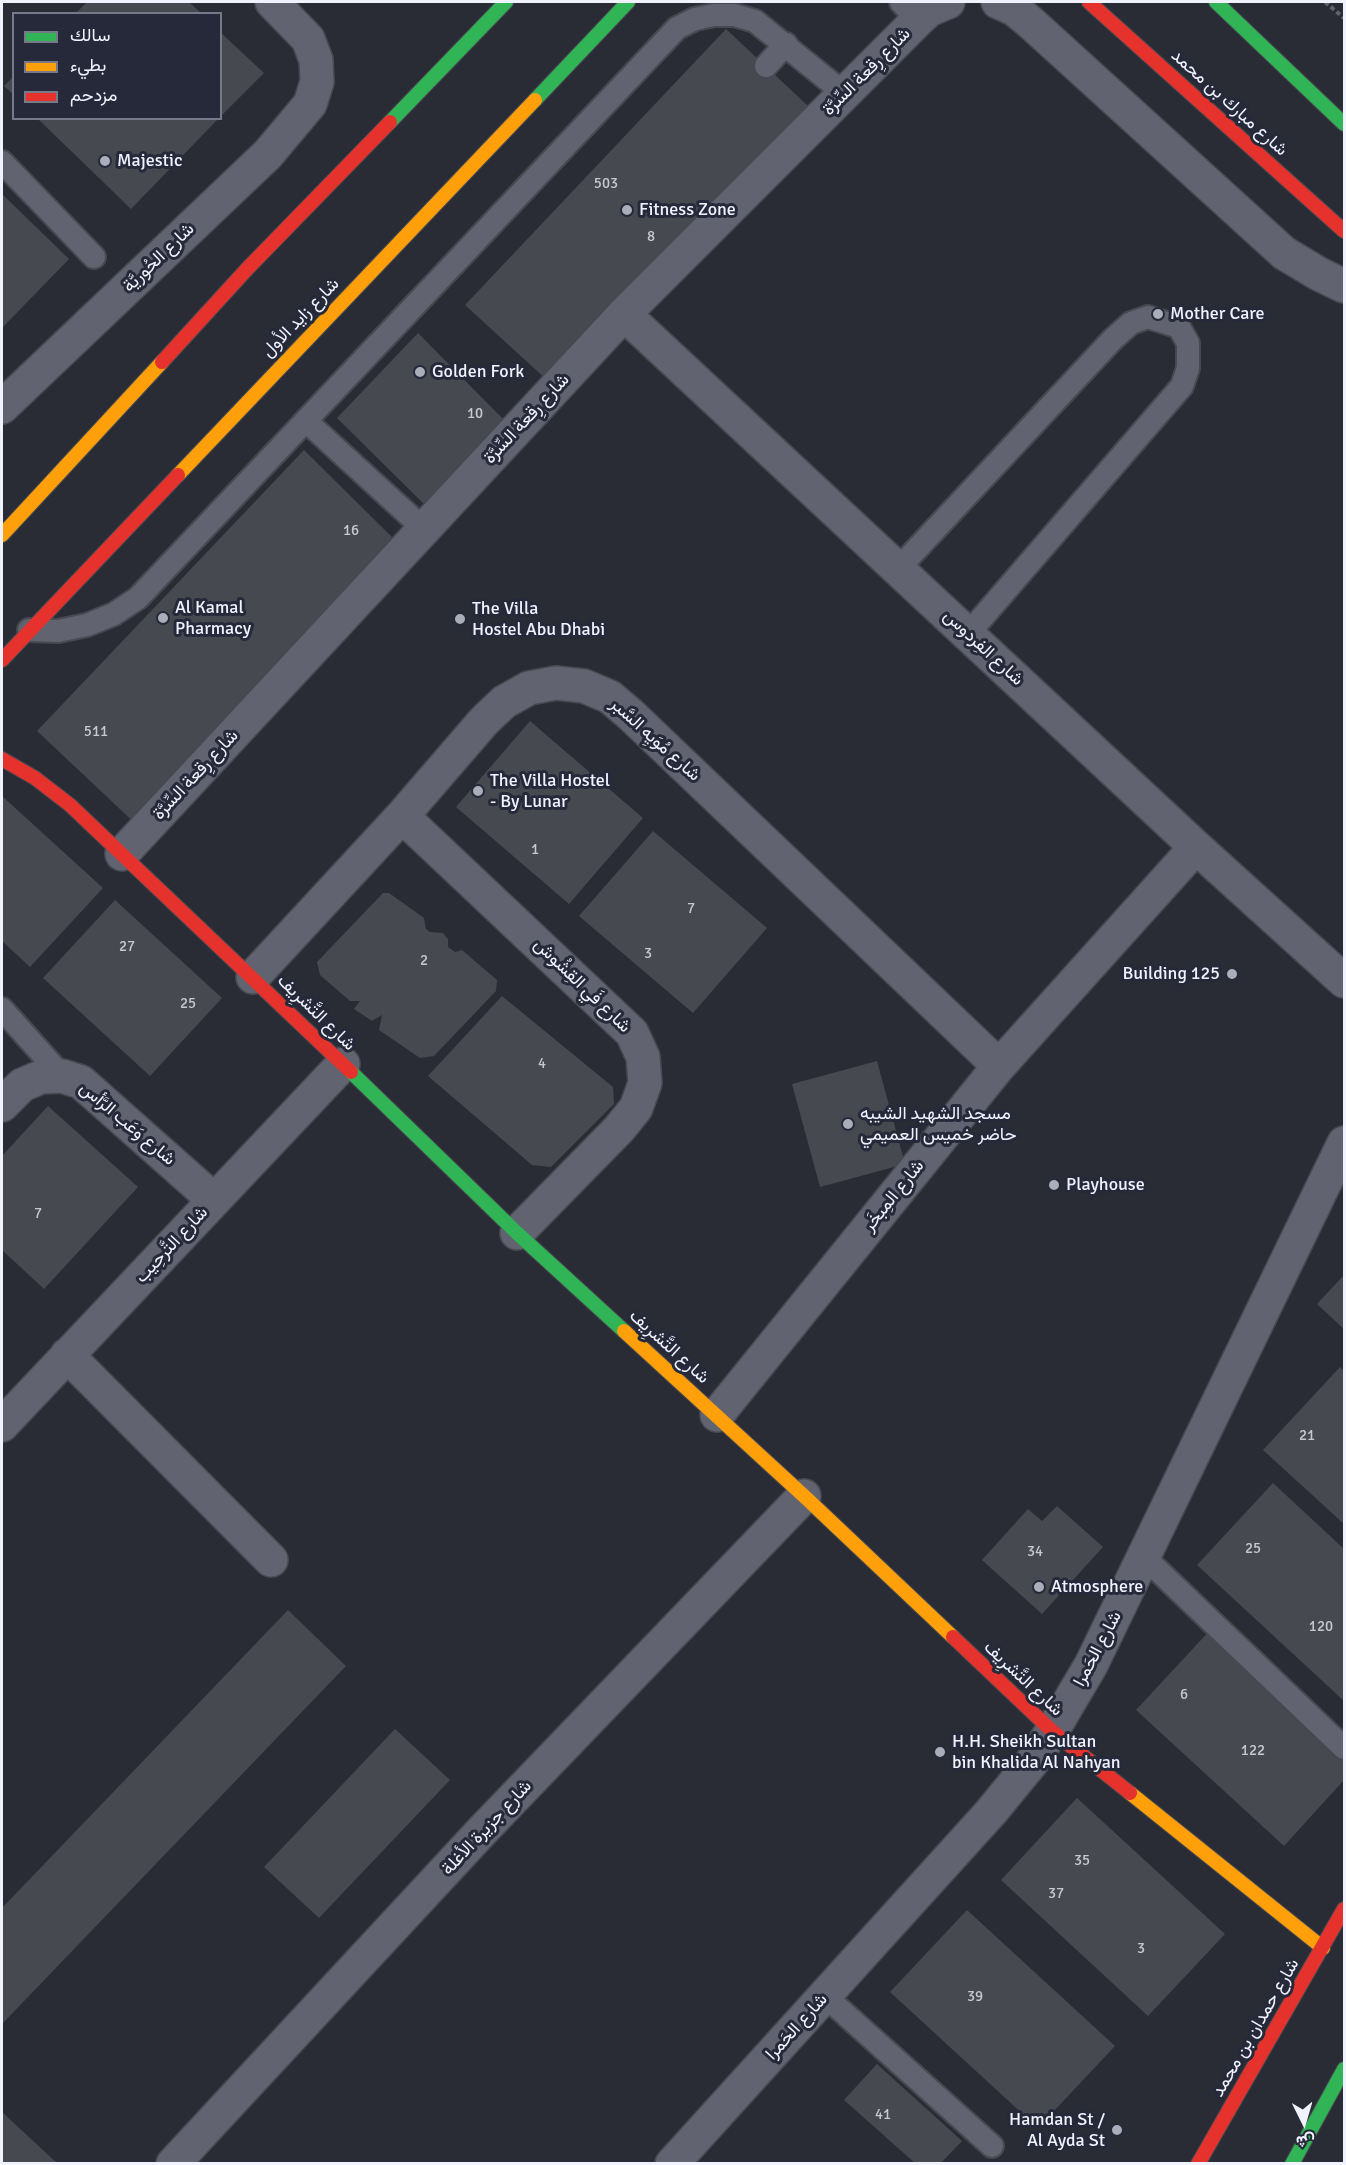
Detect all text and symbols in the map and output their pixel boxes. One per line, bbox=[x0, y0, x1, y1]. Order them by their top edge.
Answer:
legend bbox=[12, 12, 222, 120]
text: سالك bbox=[70, 24, 110, 46]
street label: شارع رِقعة السِّرَّة bbox=[819, 24, 915, 120]
street label: شارع مبارك بن محمد bbox=[1166, 45, 1292, 161]
text: بطيء bbox=[70, 54, 106, 76]
text: مزدحم bbox=[70, 84, 117, 106]
place label: Majestic bbox=[117, 150, 182, 172]
marker: Majestic bbox=[98, 154, 112, 168]
house number: 503 bbox=[594, 175, 618, 193]
place label: Fitness Zone bbox=[639, 199, 736, 221]
marker: Fitness Zone bbox=[620, 203, 634, 217]
street label: شارع الحُوريَّة bbox=[119, 219, 199, 297]
house number: 8 bbox=[647, 228, 655, 246]
street label: شارع زايد الأول bbox=[258, 274, 344, 362]
place label: Mother Care bbox=[1170, 303, 1265, 325]
marker: Mother Care bbox=[1151, 307, 1165, 321]
place label: Golden Fork bbox=[432, 361, 524, 383]
marker: Golden Fork bbox=[413, 365, 427, 379]
street label: شارع رِقعة السِّرَّة bbox=[480, 369, 574, 469]
house number: 10 bbox=[467, 405, 483, 423]
house number: 16 bbox=[343, 522, 359, 540]
place label: Al Kamal Pharmacy bbox=[175, 597, 251, 640]
place label: The Villa Hostel Abu Dhabi bbox=[472, 598, 605, 640]
street label: شارع الفِردوس bbox=[938, 605, 1028, 691]
marker: Al Kamal Pharmacy bbox=[156, 611, 170, 625]
marker: The Villa Hostel Abu Dhabi bbox=[453, 612, 467, 626]
street label: شارع مُوَيِه السَّبر bbox=[605, 694, 705, 786]
house number: 511 bbox=[84, 723, 108, 741]
street label: شارع رِقعة السِّرَّة bbox=[149, 725, 243, 825]
place label: The Villa Hostel - By Lunar bbox=[490, 770, 610, 812]
marker: The Villa Hostel - By Lunar bbox=[471, 784, 485, 798]
house number: 1 bbox=[531, 841, 539, 859]
house number: 7 bbox=[687, 900, 695, 918]
street label: شارع فَي القِشُوش bbox=[529, 934, 635, 1038]
house number: 27 bbox=[119, 938, 135, 956]
house number: 3 bbox=[644, 945, 652, 963]
house number: 2 bbox=[420, 952, 428, 970]
place label: Building 125 bbox=[1122, 963, 1220, 985]
marker: Building 125 bbox=[1225, 967, 1239, 981]
street label: شارع التَّشرِيف bbox=[272, 970, 360, 1056]
house number: 25 bbox=[180, 995, 196, 1013]
house number: 4 bbox=[538, 1055, 546, 1073]
street label: شارع وَعَب الرَّأس bbox=[75, 1078, 179, 1170]
place label: مسجد الشهيد الشيبه حاضر خميس العميمي bbox=[860, 1103, 1017, 1146]
marker: مسجد الشهيد الشيبه حاضر خميس العميمي bbox=[841, 1117, 855, 1131]
street label: شارع المِبخَر bbox=[859, 1156, 929, 1236]
place label: Playhouse bbox=[1066, 1174, 1145, 1196]
marker: Playhouse bbox=[1047, 1178, 1061, 1192]
street label: شارع التَّرحِيب bbox=[131, 1202, 213, 1288]
house number: 7 bbox=[34, 1205, 42, 1223]
street label: شارع التَّشرِيف bbox=[624, 1305, 714, 1389]
house number: 21 bbox=[1299, 1427, 1315, 1445]
house number: 25 bbox=[1245, 1540, 1261, 1558]
house number: 34 bbox=[1027, 1543, 1043, 1561]
place label: Atmosphere bbox=[1051, 1576, 1143, 1598]
marker: Atmosphere bbox=[1032, 1580, 1046, 1594]
street label: شارع الحَمرا bbox=[1069, 1608, 1127, 1690]
house number: 120 bbox=[1309, 1618, 1333, 1636]
street label: شارع التَّشرِيف bbox=[979, 1637, 1067, 1721]
house number: 6 bbox=[1180, 1686, 1188, 1704]
place label: H.H. Sheikh Sultan bin Khalida Al Nahyan bbox=[952, 1731, 1121, 1774]
house number: 122 bbox=[1241, 1742, 1265, 1760]
marker: H.H. Sheikh Sultan bin Khalida Al Nahyan bbox=[933, 1745, 947, 1759]
street label: شارع جزيرة الأغلة bbox=[437, 1776, 537, 1880]
house number: 35 bbox=[1074, 1852, 1090, 1870]
house number: 37 bbox=[1048, 1885, 1064, 1903]
house number: 3 bbox=[1137, 1940, 1145, 1958]
street label: شارع حمدان بن محمد bbox=[1208, 1955, 1304, 2101]
house number: 39 bbox=[967, 1988, 983, 2006]
street label: شارع الحَمرا bbox=[762, 1989, 832, 2065]
north arrow bbox=[1274, 2093, 1334, 2153]
house number: 41 bbox=[875, 2106, 891, 2124]
place label: Hamdan St / Al Ayda St bbox=[1009, 2109, 1105, 2152]
marker: Hamdan St / Al Ayda St bbox=[1110, 2123, 1124, 2137]
text: ش bbox=[1295, 2130, 1316, 2152]

